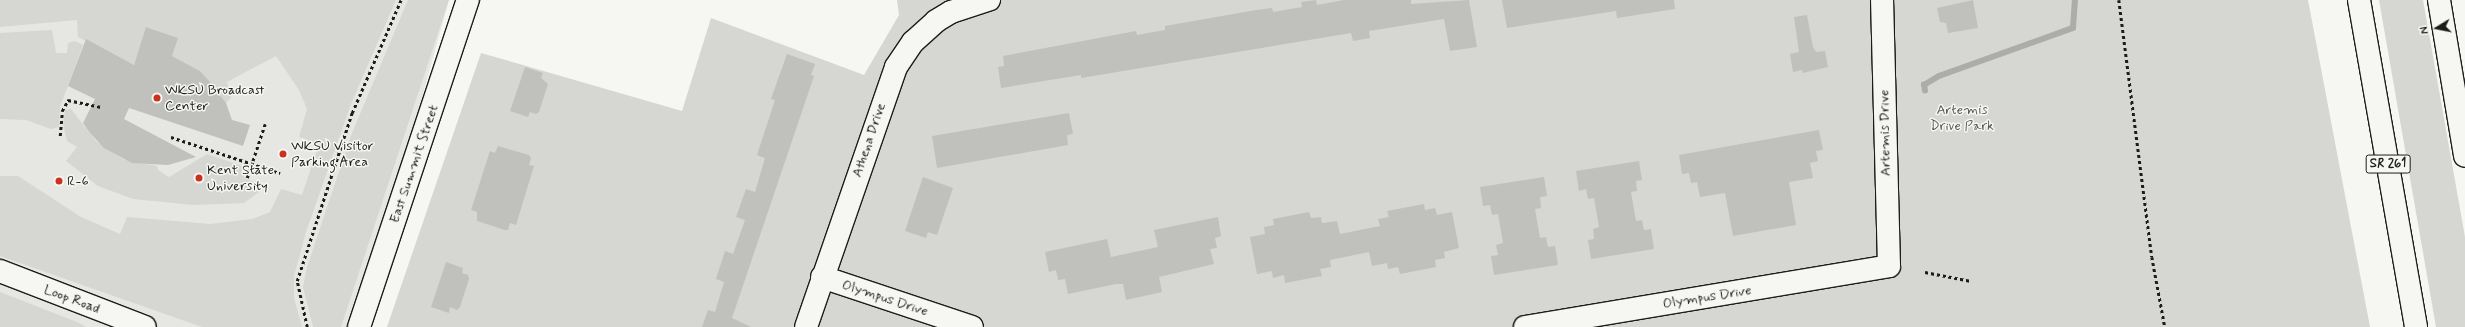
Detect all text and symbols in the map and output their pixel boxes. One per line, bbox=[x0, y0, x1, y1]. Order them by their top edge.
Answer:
north arrow bbox=[2417, 8, 2457, 48]
text: N bbox=[2418, 25, 2433, 35]
place label: WKSU Broadcast Center bbox=[165, 82, 264, 114]
street label: Artemis Drive bbox=[1876, 90, 1894, 176]
marker: WKSU Broadcast Center bbox=[152, 93, 162, 103]
street label: Athena Drive bbox=[849, 101, 889, 179]
street label: East Summit Street bbox=[385, 102, 443, 226]
park label: Artemis Drive Park bbox=[1931, 102, 1993, 134]
place label: WKSU Visitor Parking Area bbox=[291, 138, 373, 170]
marker: WKSU Visitor Parking Area bbox=[278, 149, 288, 159]
road number: SR 261 bbox=[2365, 153, 2411, 175]
place label: Kent State University bbox=[207, 162, 274, 194]
place label: R-6 bbox=[67, 173, 89, 189]
marker: Kent State University bbox=[194, 173, 204, 183]
marker: R-6 bbox=[54, 176, 64, 186]
street label: Olympus Drive bbox=[840, 276, 930, 320]
street label: Loop Road bbox=[42, 281, 102, 317]
street label: Olympus Drive bbox=[1662, 282, 1752, 312]

